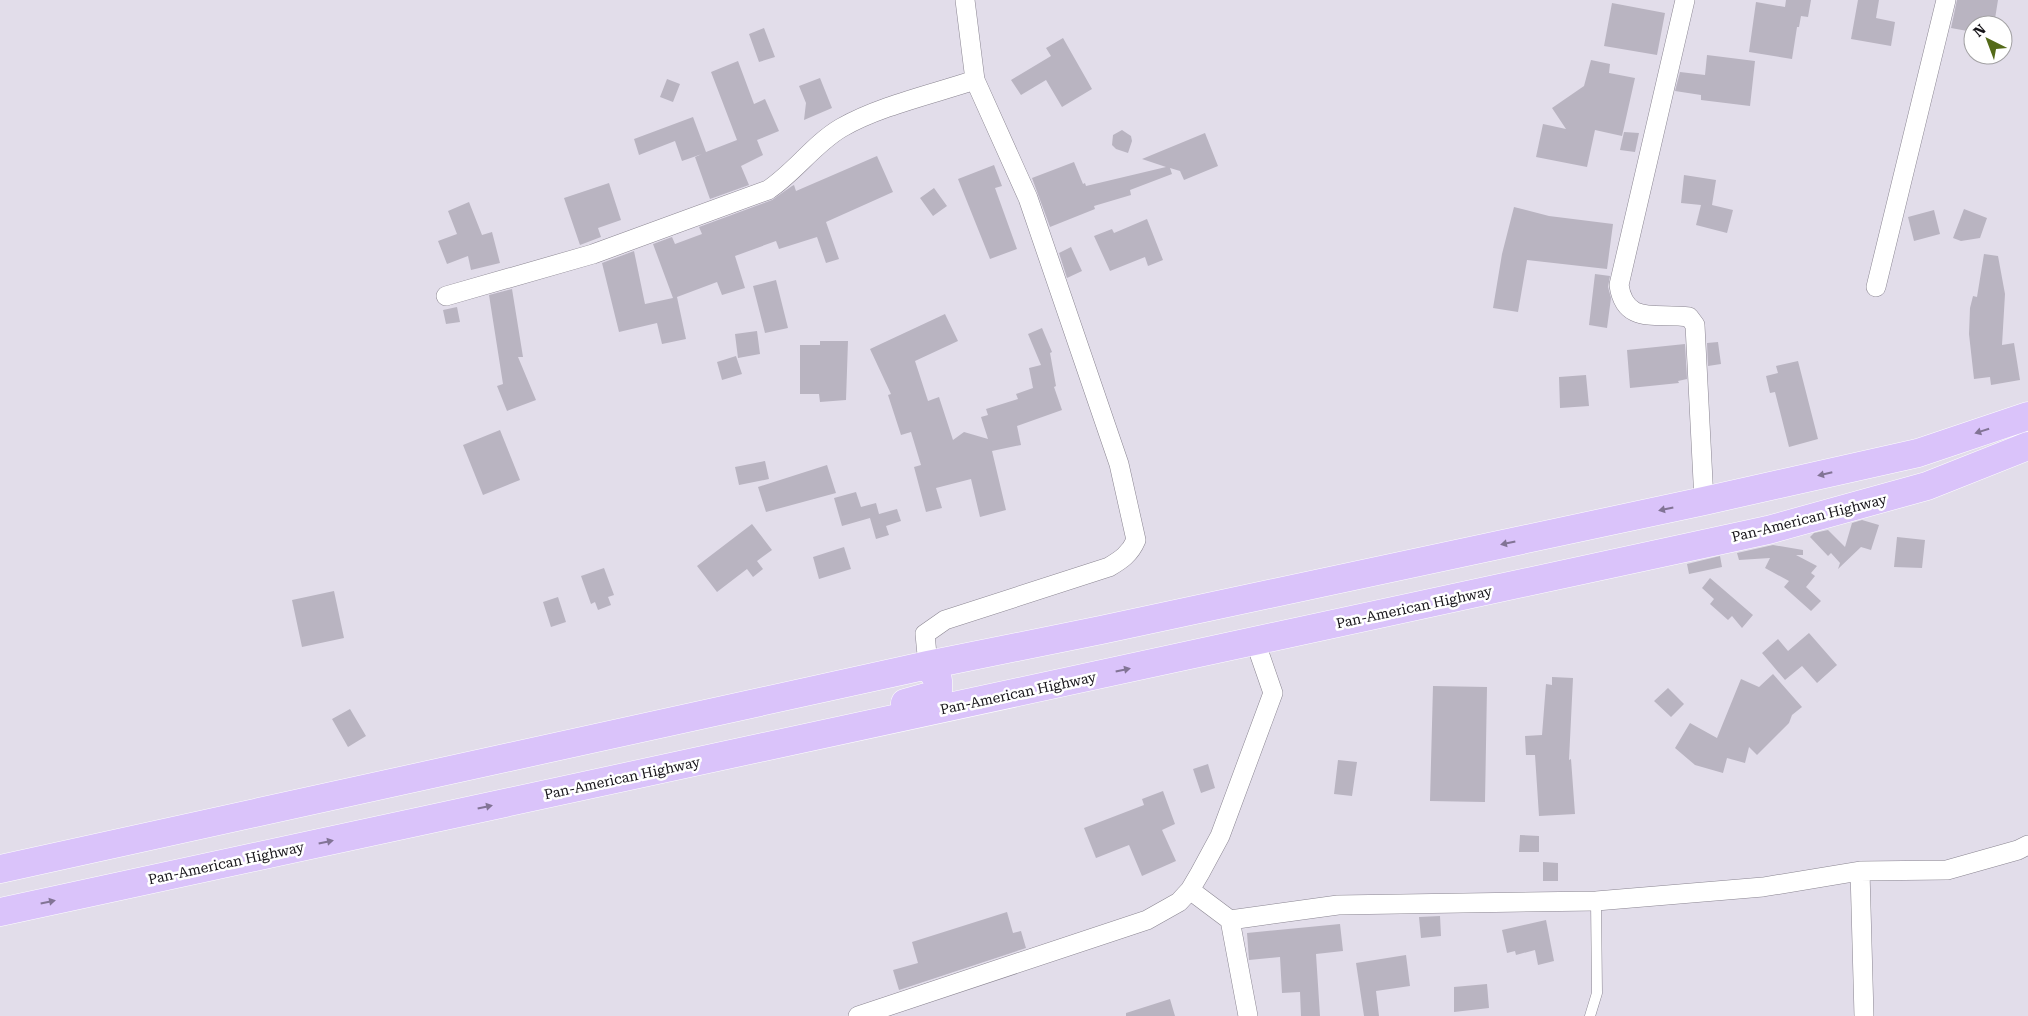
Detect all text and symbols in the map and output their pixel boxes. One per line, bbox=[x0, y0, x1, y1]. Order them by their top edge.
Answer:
north arrow bbox=[1963, 15, 2013, 65]
text: N bbox=[1970, 21, 1989, 40]
one-way arrow bbox=[1974, 428, 1989, 436]
one-way arrow bbox=[1817, 470, 1833, 478]
street label: Pan-American Highway bbox=[1730, 491, 1889, 545]
one-way arrow bbox=[1659, 505, 1674, 513]
one-way arrow bbox=[1500, 539, 1515, 547]
street label: Pan-American Highway bbox=[1334, 582, 1494, 631]
one-way arrow bbox=[1115, 666, 1130, 674]
street label: Pan-American Highway bbox=[938, 668, 1098, 717]
street label: Pan-American Highway bbox=[542, 753, 702, 802]
one-way arrow bbox=[477, 803, 493, 811]
one-way arrow bbox=[319, 837, 335, 845]
street label: Pan-American Highway bbox=[146, 838, 306, 887]
one-way arrow bbox=[40, 898, 55, 906]

